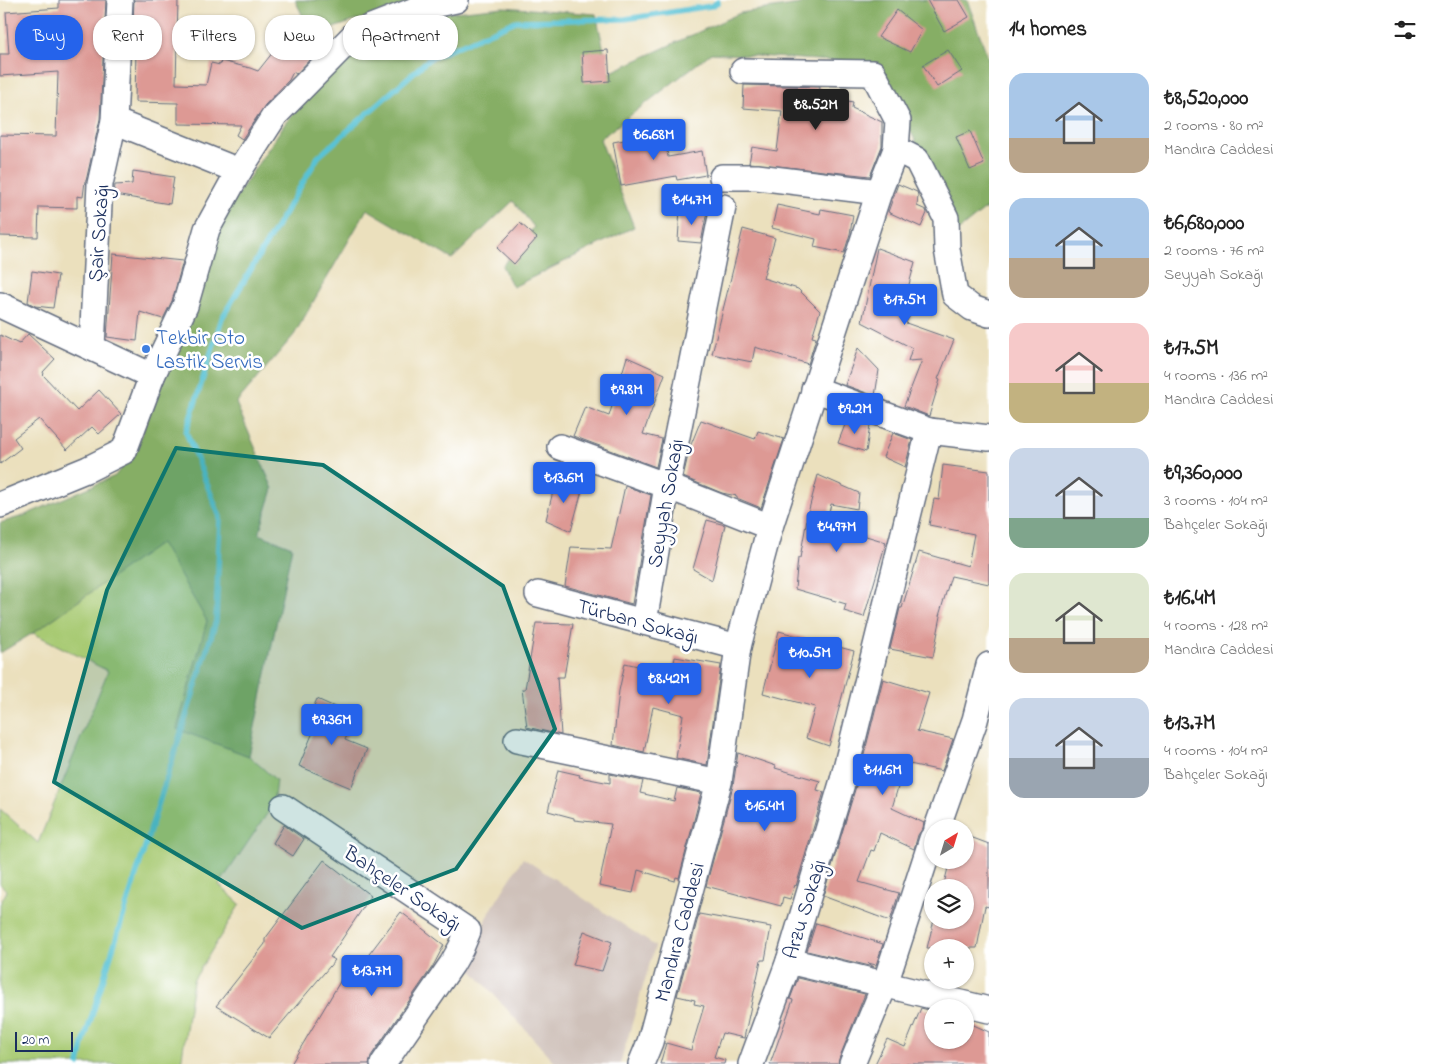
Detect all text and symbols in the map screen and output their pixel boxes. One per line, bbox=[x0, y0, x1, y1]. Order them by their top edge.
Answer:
chip: Buy bbox=[15, 15, 83, 60]
chip: Rent bbox=[93, 15, 162, 60]
chip: Filters bbox=[172, 15, 255, 60]
chip: New bbox=[265, 15, 333, 60]
chip: Apartment bbox=[343, 15, 458, 60]
text: 14 homes bbox=[1009, 15, 1087, 45]
icon: filters bbox=[1391, 16, 1419, 44]
text: ₺8,520,000 bbox=[1164, 84, 1248, 114]
pin: ₺8.52M bbox=[775, 88, 857, 131]
text: ₺8.52M bbox=[794, 93, 838, 117]
icon: home bbox=[1049, 93, 1109, 153]
text: 2 rooms · 80 m² bbox=[1164, 114, 1264, 138]
pin: ₺6.68M bbox=[613, 119, 695, 161]
text: ₺6.68M bbox=[633, 123, 675, 147]
text: Mandıra Caddesi bbox=[1164, 138, 1273, 162]
street label: Şair Sokağı bbox=[82, 183, 120, 283]
pin: ₺14.7M bbox=[651, 184, 733, 226]
text: ₺14.7M bbox=[672, 188, 712, 212]
text: ₺6,680,000 bbox=[1164, 209, 1244, 239]
icon: home bbox=[1049, 218, 1109, 278]
text: 2 rooms · 76 m² bbox=[1164, 239, 1264, 263]
text: Seyyah Sokağı bbox=[1164, 263, 1263, 287]
pin: ₺17.5M bbox=[864, 284, 946, 326]
text: ₺17.5M bbox=[884, 288, 926, 312]
place label: Tekbir Oto Lastik Servis bbox=[156, 324, 263, 378]
text: ₺17.5M bbox=[1164, 334, 1219, 364]
marker: Tekbir Oto Lastik Servis bbox=[140, 343, 152, 355]
icon: home bbox=[1049, 343, 1109, 403]
text: 4 rooms · 136 m² bbox=[1164, 364, 1268, 388]
pin: ₺9.8M bbox=[592, 374, 662, 416]
text: ₺9.8M bbox=[611, 378, 643, 402]
text: Mandıra Caddesi bbox=[1164, 388, 1273, 412]
pin: ₺9.2M bbox=[820, 392, 890, 435]
text: ₺9.2M bbox=[838, 397, 872, 421]
street label: Seyyah Sokağı bbox=[641, 437, 695, 570]
text: ₺9,360,000 bbox=[1164, 459, 1242, 489]
pin: ₺13.6M bbox=[523, 462, 605, 504]
text: ₺13.6M bbox=[544, 466, 584, 490]
icon: home bbox=[1049, 468, 1109, 528]
text: 3 rooms · 104 m² bbox=[1164, 489, 1268, 513]
pin: ₺4.97M bbox=[796, 510, 878, 553]
text: Bahçeler Sokağı bbox=[1164, 513, 1268, 537]
text: ₺4.97M bbox=[818, 515, 856, 539]
text: ₺16.4M bbox=[1164, 584, 1216, 614]
street label: Türban Sokağı bbox=[573, 592, 702, 656]
icon: home bbox=[1049, 593, 1109, 653]
text: 4 rooms · 128 m² bbox=[1164, 614, 1268, 638]
pin: ₺10.5M bbox=[769, 636, 851, 679]
text: Mandıra Caddesi bbox=[1164, 638, 1273, 662]
text: ₺10.5M bbox=[789, 641, 831, 665]
pin: ₺8.42M bbox=[628, 662, 710, 705]
text: ₺8.42M bbox=[648, 667, 690, 691]
pin: ₺9.36M bbox=[291, 704, 373, 746]
text: ₺9.36M bbox=[312, 708, 352, 732]
text: ₺13.7M bbox=[1164, 709, 1216, 739]
icon: home bbox=[1049, 718, 1109, 778]
text: 4 rooms · 104 m² bbox=[1164, 739, 1268, 763]
pin: ₺11.6M bbox=[842, 754, 924, 796]
text: ₺11.6M bbox=[864, 758, 902, 782]
text: Bahçeler Sokağı bbox=[1164, 763, 1268, 787]
pin: ₺16.4M bbox=[724, 790, 806, 832]
text: ₺16.4M bbox=[745, 794, 785, 818]
north arrow bbox=[924, 819, 974, 869]
map controls bbox=[924, 819, 974, 1049]
street label: Bahçeler Sokağı bbox=[335, 839, 467, 942]
street label: Arzu Sokağı bbox=[777, 856, 837, 964]
street label: Mandıra Caddesi bbox=[648, 859, 714, 1006]
button: layers bbox=[924, 879, 974, 929]
button: + bbox=[924, 939, 974, 989]
pin: ₺13.7M bbox=[331, 954, 413, 997]
text: ₺13.7M bbox=[352, 959, 392, 983]
button: − bbox=[924, 999, 974, 1049]
scale bar bbox=[15, 1029, 72, 1052]
text: 20 m bbox=[22, 1030, 49, 1051]

